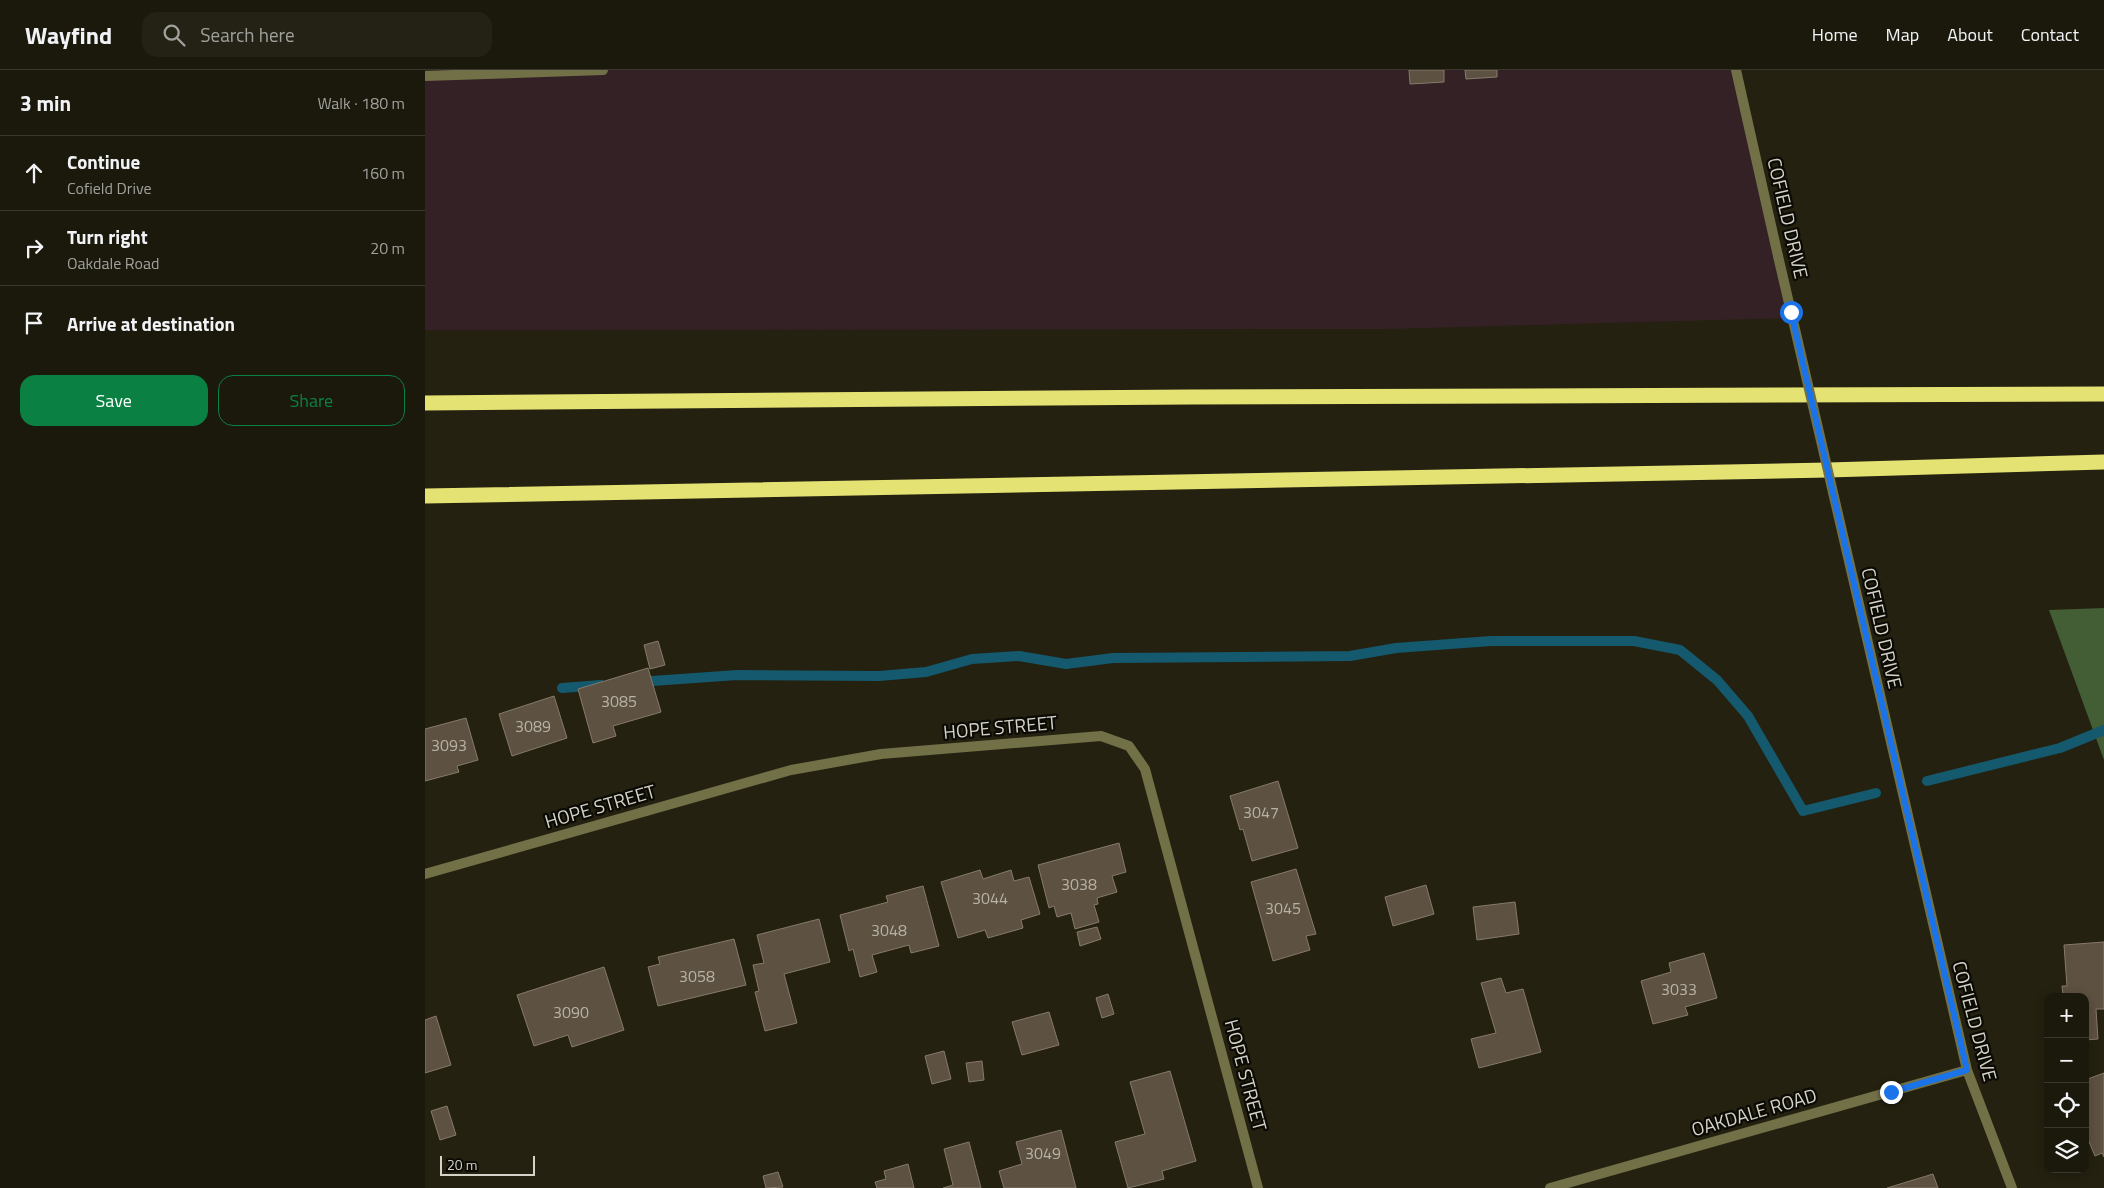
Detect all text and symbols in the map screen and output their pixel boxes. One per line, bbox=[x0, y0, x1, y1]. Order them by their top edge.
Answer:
search box bbox=[142, 12, 492, 57]
text: Wayfind bbox=[25, 17, 112, 53]
text: Search here bbox=[200, 20, 295, 49]
icon: search bbox=[160, 21, 188, 49]
text: Home bbox=[1812, 21, 1858, 48]
text: Map bbox=[1886, 21, 1919, 48]
text: About bbox=[1947, 21, 1993, 48]
text: Contact bbox=[2021, 21, 2079, 48]
text: 3 min bbox=[20, 87, 71, 119]
text: Walk · 180 m bbox=[317, 91, 405, 115]
text: Continue bbox=[67, 147, 140, 176]
street label: COFIELD DRIVE bbox=[1760, 154, 1817, 281]
icon: ahead bbox=[20, 159, 48, 187]
text: 160 m bbox=[361, 161, 405, 185]
text: Cofield Drive bbox=[67, 176, 152, 200]
text: Turn right bbox=[67, 222, 148, 251]
icon: right bbox=[20, 234, 48, 262]
text: 20 m bbox=[370, 236, 405, 260]
text: Oakdale Road bbox=[67, 251, 159, 275]
route start bbox=[1780, 301, 1803, 324]
icon: arrive bbox=[20, 309, 48, 337]
text: Arrive at destination bbox=[67, 309, 235, 338]
button: Save bbox=[20, 375, 208, 426]
button: Share bbox=[218, 375, 405, 426]
street label: COFIELD DRIVE bbox=[1854, 564, 1911, 691]
house number: 3085 bbox=[601, 689, 637, 713]
street label: HOPE STREET bbox=[942, 707, 1058, 746]
house number: 3089 bbox=[515, 714, 551, 738]
house number: 3093 bbox=[431, 733, 467, 757]
street label: HOPE STREET bbox=[541, 776, 659, 835]
house number: 3047 bbox=[1243, 800, 1279, 824]
house number: 3038 bbox=[1061, 872, 1097, 896]
house number: 3044 bbox=[972, 886, 1008, 910]
house number: 3045 bbox=[1265, 896, 1301, 920]
house number: 3048 bbox=[871, 918, 907, 942]
street label: COFIELD DRIVE bbox=[1945, 957, 2005, 1084]
house number: 3058 bbox=[679, 964, 715, 988]
house number: 3033 bbox=[1661, 977, 1697, 1001]
map controls bbox=[2044, 993, 2089, 1173]
button: + bbox=[2044, 993, 2089, 1038]
house number: 3090 bbox=[553, 1000, 589, 1024]
street label: HOPE STREET bbox=[1218, 1016, 1275, 1134]
button: − bbox=[2044, 1038, 2089, 1083]
street label: OAKDALE ROAD bbox=[1688, 1080, 1820, 1143]
route end bbox=[1880, 1081, 1903, 1104]
button: locate bbox=[2044, 1083, 2089, 1128]
button: layers bbox=[2044, 1128, 2089, 1173]
house number: 3049 bbox=[1025, 1141, 1061, 1165]
scale bar bbox=[440, 1153, 535, 1176]
text: 20 m bbox=[447, 1154, 477, 1175]

